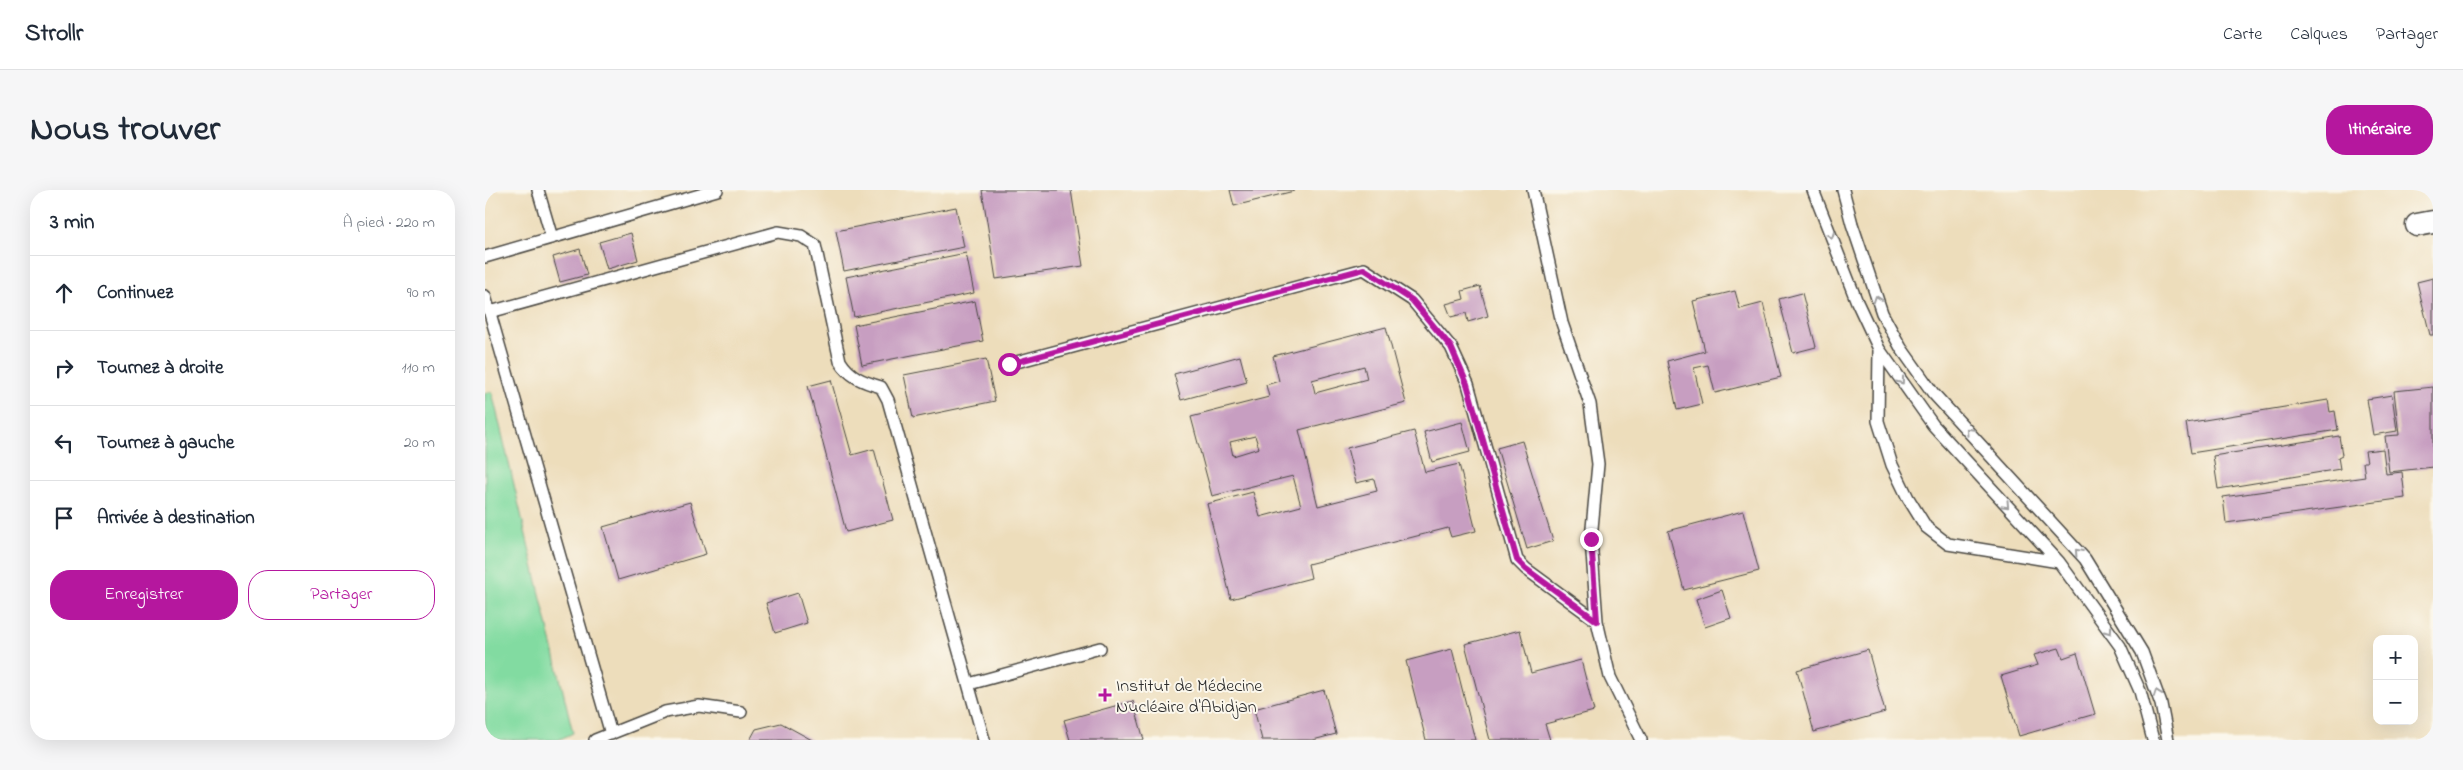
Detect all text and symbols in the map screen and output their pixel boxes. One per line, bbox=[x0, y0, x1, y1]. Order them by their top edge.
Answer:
text: Strollr bbox=[25, 17, 83, 52]
text: Carte bbox=[2223, 22, 2262, 48]
text: Calques bbox=[2290, 22, 2348, 48]
text: Partager bbox=[2376, 22, 2438, 48]
text: Nous trouver bbox=[30, 105, 220, 156]
button: Itinéraire bbox=[2326, 105, 2433, 155]
text: 3 min bbox=[50, 208, 94, 238]
text: À pied · 220 m bbox=[343, 211, 435, 235]
one-way arrow bbox=[1825, 231, 1835, 239]
icon: ahead bbox=[50, 279, 78, 307]
text: Continuez bbox=[97, 280, 173, 307]
text: 90 m bbox=[407, 281, 435, 305]
one-way arrow bbox=[1873, 295, 1883, 303]
route start bbox=[998, 353, 1021, 376]
icon: right bbox=[50, 354, 78, 382]
text: Tournez à droite bbox=[97, 355, 223, 382]
text: 110 m bbox=[401, 356, 435, 380]
one-way arrow bbox=[1896, 375, 1904, 384]
one-way arrow bbox=[1966, 428, 1975, 437]
icon: left bbox=[50, 429, 78, 457]
text: Tournez à gauche bbox=[97, 430, 234, 457]
text: 20 m bbox=[404, 431, 435, 455]
one-way arrow bbox=[2001, 499, 2010, 508]
icon: arrive bbox=[50, 504, 78, 532]
text: Arrivée à destination bbox=[97, 505, 255, 532]
route end bbox=[1580, 528, 1603, 551]
one-way arrow bbox=[2075, 548, 2084, 557]
button: Enregistrer bbox=[50, 570, 238, 620]
button: Partager bbox=[248, 570, 435, 620]
one-way arrow bbox=[2103, 625, 2111, 634]
map controls bbox=[2373, 635, 2418, 725]
button: + bbox=[2373, 635, 2418, 680]
place label: Institut de Médecine Nucléaire d'Abidjan bbox=[1116, 674, 1263, 721]
button: − bbox=[2373, 680, 2418, 725]
marker: Institut de Médecine Nucléaire d'Abidjan bbox=[1098, 688, 1112, 702]
one-way arrow bbox=[2153, 689, 2163, 697]

